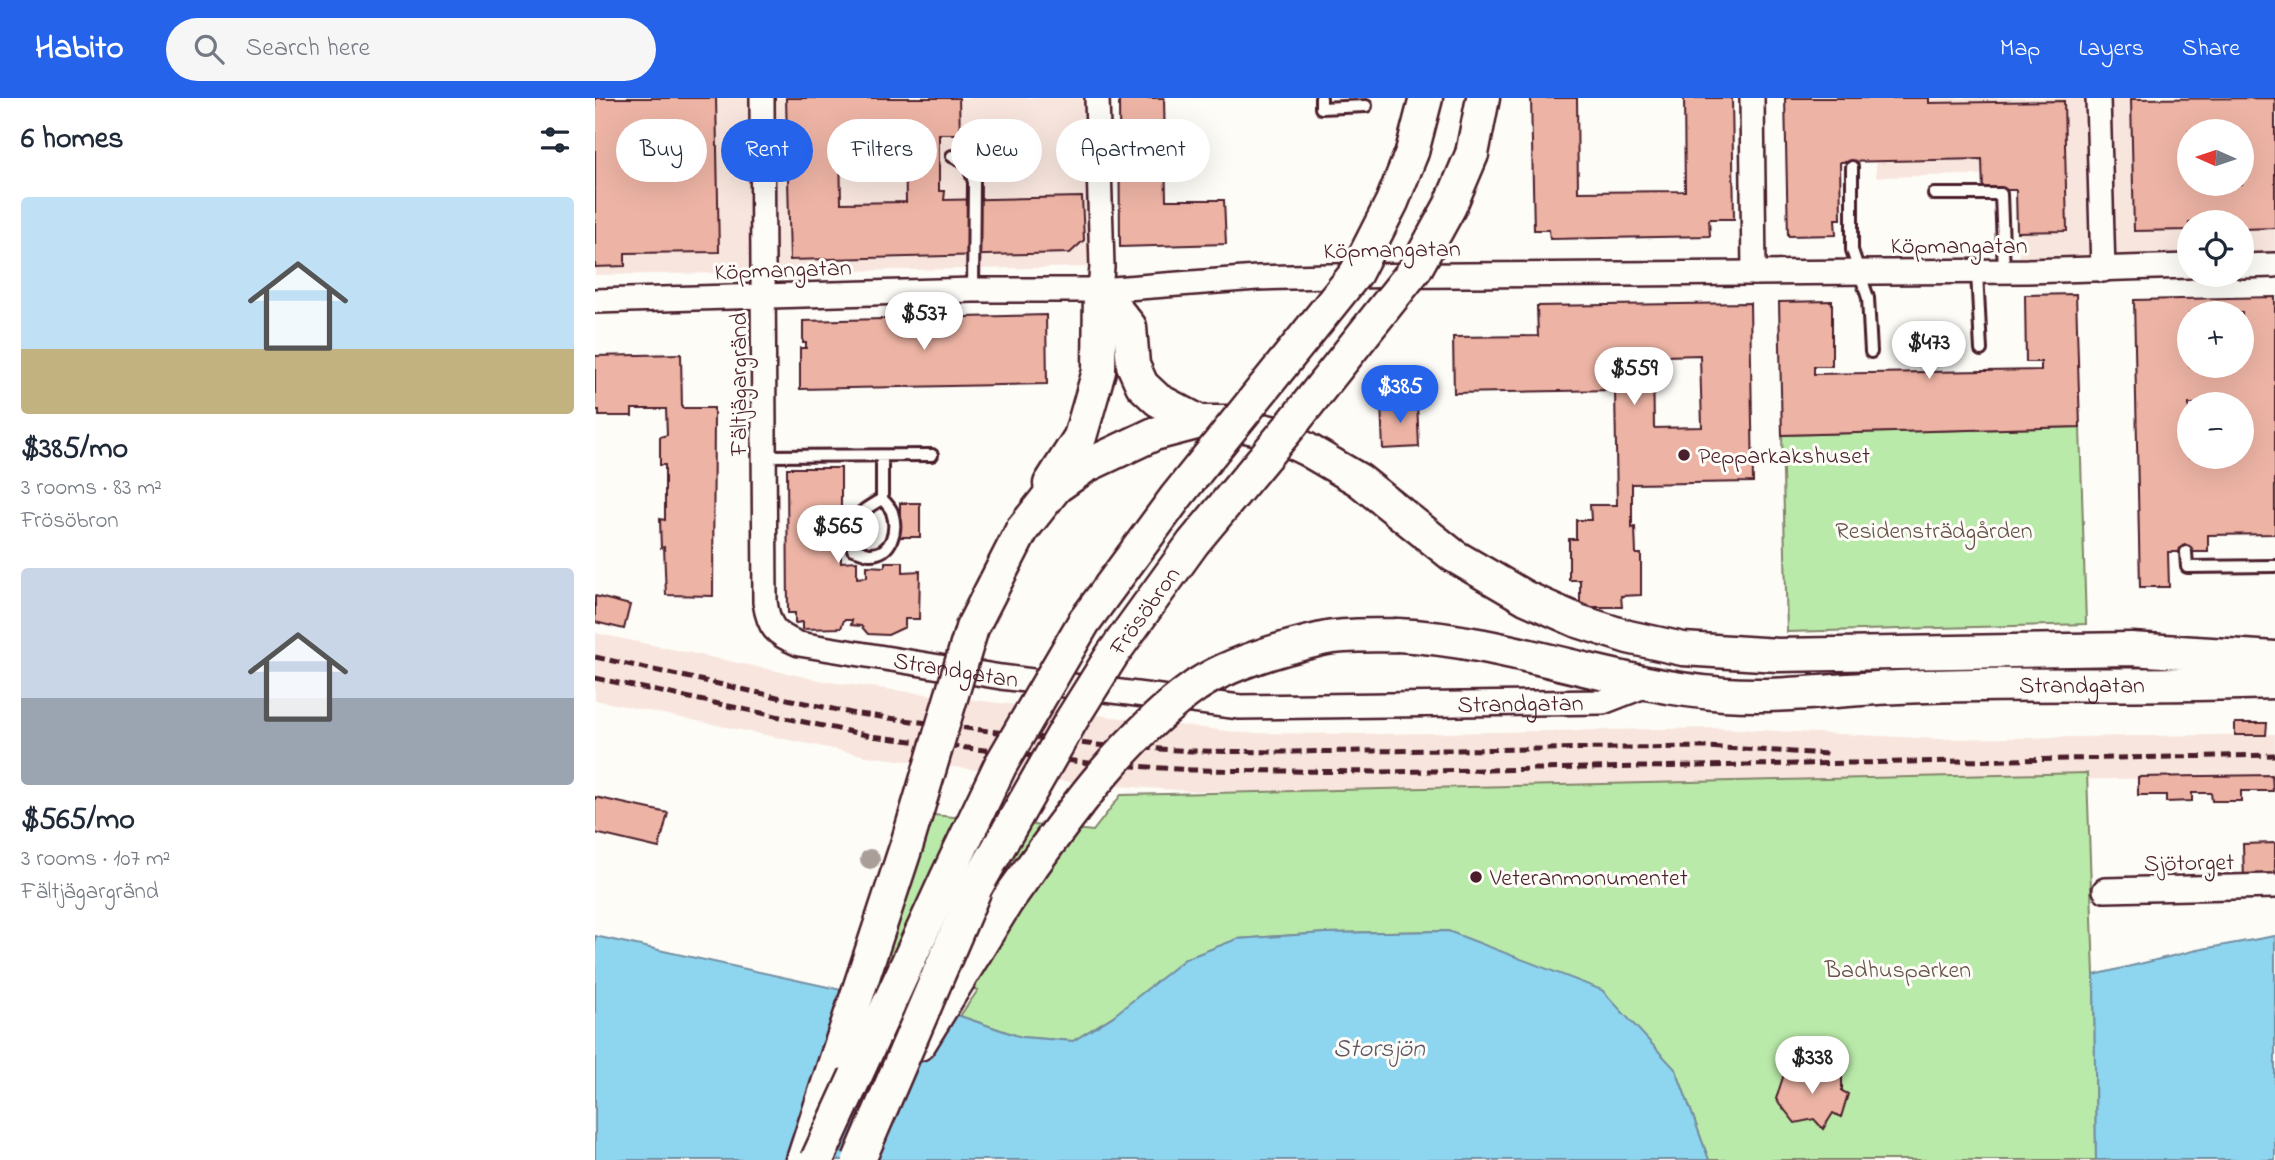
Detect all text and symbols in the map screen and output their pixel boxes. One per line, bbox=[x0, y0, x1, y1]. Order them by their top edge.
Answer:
search box bbox=[166, 18, 656, 81]
text: Habito bbox=[35, 25, 124, 73]
icon: search bbox=[190, 30, 228, 68]
text: Search here bbox=[246, 30, 370, 68]
text: Map bbox=[2000, 32, 2040, 67]
text: Layers bbox=[2078, 32, 2144, 67]
text: Share bbox=[2182, 32, 2240, 67]
text: 6 homes bbox=[21, 118, 124, 162]
chip: Buy bbox=[616, 119, 707, 182]
chip: Rent bbox=[721, 119, 813, 182]
chip: Filters bbox=[827, 119, 937, 182]
chip: New bbox=[951, 119, 1042, 182]
chip: Apartment bbox=[1056, 119, 1210, 182]
north arrow bbox=[2177, 119, 2254, 196]
map controls bbox=[2177, 119, 2254, 469]
icon: filters bbox=[536, 121, 574, 159]
button: locate bbox=[2177, 210, 2254, 287]
street label: Köpmangatan bbox=[1890, 230, 2028, 265]
street label: Köpmangatan bbox=[1323, 233, 1461, 270]
icon: home bbox=[235, 243, 361, 369]
street label: Köpmangatan bbox=[714, 252, 852, 291]
pin: $537 bbox=[883, 292, 965, 352]
text: $537 bbox=[901, 298, 947, 331]
button: + bbox=[2177, 301, 2254, 378]
street label: Fältjägargränd bbox=[723, 312, 758, 457]
pin: $473 bbox=[1888, 322, 1970, 381]
text: $473 bbox=[1908, 327, 1950, 360]
pin: $559 bbox=[1593, 348, 1675, 407]
text: $559 bbox=[1610, 353, 1658, 386]
pin: $385 bbox=[1359, 366, 1441, 425]
text: $385 bbox=[1377, 371, 1423, 404]
button: − bbox=[2177, 392, 2254, 469]
text: $385/mo bbox=[21, 428, 128, 472]
place label: Pepparkakshuset bbox=[1698, 440, 1870, 475]
marker: Pepparkakshuset bbox=[1676, 447, 1692, 463]
text: 3 rooms · 83 m² bbox=[21, 472, 162, 505]
text: Frösöbron bbox=[21, 505, 119, 538]
pin: $565 bbox=[797, 505, 879, 565]
text: $565 bbox=[813, 511, 863, 544]
park label: Residensträdgården bbox=[1835, 515, 2033, 550]
street label: Frösöbron bbox=[1102, 560, 1190, 664]
icon: home bbox=[235, 614, 361, 740]
street label: Strandgatan bbox=[891, 645, 1020, 699]
street label: Strandgatan bbox=[2019, 669, 2145, 705]
street label: Strandgatan bbox=[1457, 687, 1584, 724]
text: $565/mo bbox=[21, 799, 135, 843]
text: 3 rooms · 107 m² bbox=[21, 843, 170, 876]
street label: Sjötorget bbox=[2144, 846, 2234, 883]
place label: Veteranmonumentet bbox=[1489, 862, 1688, 897]
marker: Veteranmonumentet bbox=[1468, 869, 1484, 885]
text: Fältjägargränd bbox=[21, 876, 159, 909]
park label: Badhusparken bbox=[1824, 954, 1971, 989]
water label: Storsjön bbox=[1333, 1031, 1426, 1069]
pin: $338 bbox=[1771, 1037, 1853, 1096]
text: $338 bbox=[1791, 1042, 1833, 1075]

